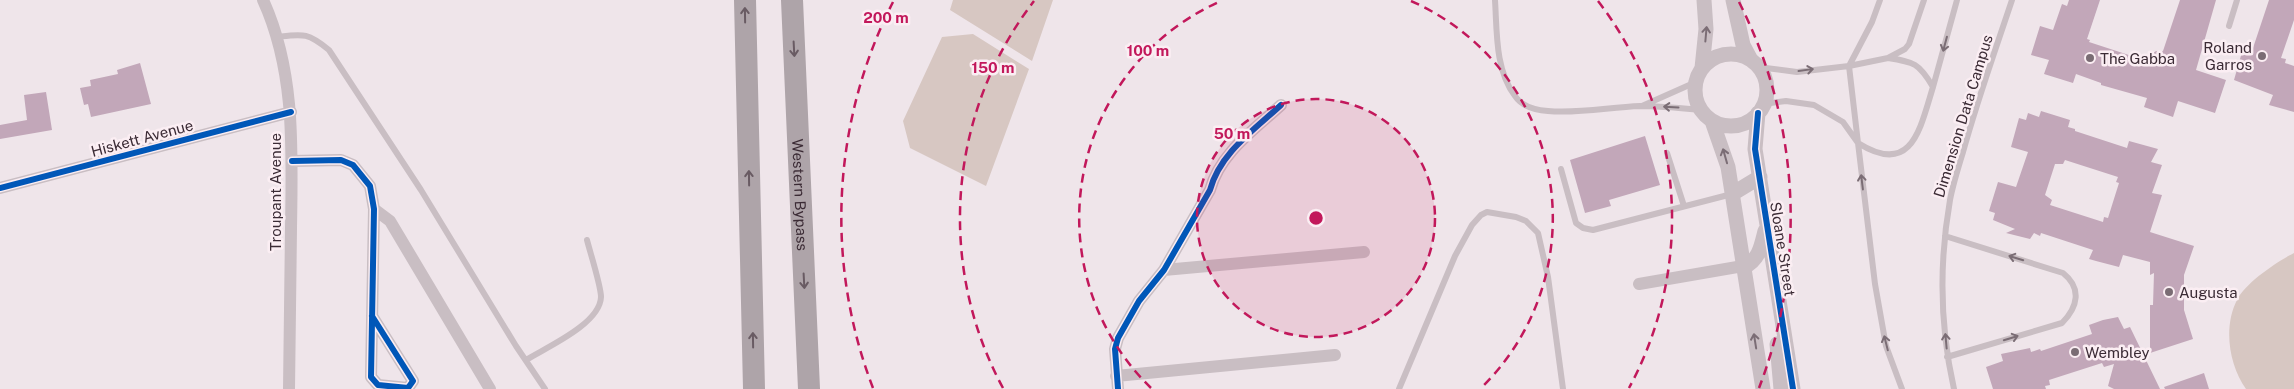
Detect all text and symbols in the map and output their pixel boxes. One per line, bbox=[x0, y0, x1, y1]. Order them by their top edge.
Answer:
one-way arrow bbox=[740, 8, 750, 24]
text: 200 m bbox=[863, 9, 909, 26]
one-way arrow bbox=[1701, 26, 1710, 42]
street label: Dimension Data Campus bbox=[1930, 33, 1996, 199]
one-way arrow bbox=[1939, 35, 1949, 51]
place label: Roland Garros bbox=[2203, 39, 2252, 73]
one-way arrow bbox=[789, 40, 798, 56]
text: 100 m bbox=[1127, 42, 1169, 59]
place label: The Gabba bbox=[2100, 50, 2175, 67]
marker: Roland Garros bbox=[2256, 50, 2268, 62]
marker: The Gabba bbox=[2084, 52, 2096, 64]
text: 150 m bbox=[971, 59, 1015, 76]
one-way arrow bbox=[1798, 65, 1814, 75]
one-way arrow bbox=[1663, 103, 1679, 112]
street label: Hiskett Avenue bbox=[89, 116, 195, 160]
text: 50 m bbox=[1214, 125, 1250, 142]
street label: Troupant Avenue bbox=[267, 133, 284, 251]
street label: Western Bypass bbox=[790, 138, 811, 251]
one-way arrow bbox=[1720, 149, 1729, 165]
one-way arrow bbox=[744, 170, 754, 186]
one-way arrow bbox=[1857, 175, 1867, 191]
street label: Sloane Street bbox=[1767, 201, 1799, 298]
centre of rings bbox=[1307, 209, 1325, 227]
one-way arrow bbox=[2009, 252, 2025, 262]
one-way arrow bbox=[800, 273, 809, 289]
place label: Augusta bbox=[2179, 284, 2238, 301]
marker: Augusta bbox=[2163, 286, 2175, 298]
one-way arrow bbox=[748, 333, 757, 349]
one-way arrow bbox=[1750, 333, 1760, 349]
one-way arrow bbox=[1941, 333, 1951, 349]
one-way arrow bbox=[2002, 333, 2018, 343]
one-way arrow bbox=[1881, 335, 1890, 351]
place label: Wembley bbox=[2085, 344, 2150, 361]
marker: Wembley bbox=[2069, 346, 2081, 358]

